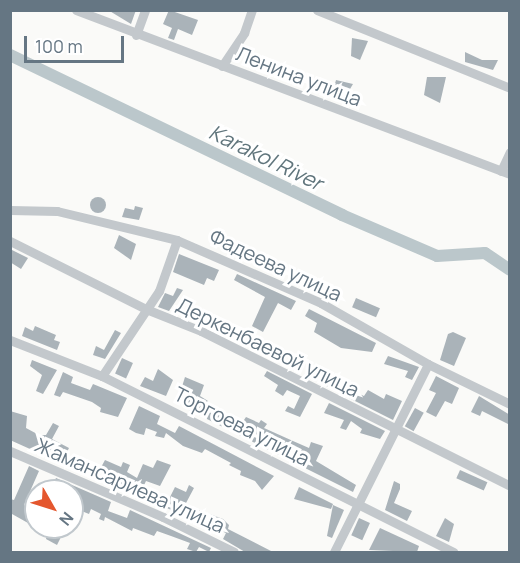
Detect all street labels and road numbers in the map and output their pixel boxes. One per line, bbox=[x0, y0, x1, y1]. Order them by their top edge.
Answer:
street label: Ленина улица bbox=[233, 41, 365, 111]
street label: Фадеева улица bbox=[206, 224, 346, 306]
street label: Деркенбаевой улица bbox=[173, 292, 363, 402]
street label: Торгоева улица bbox=[170, 381, 314, 471]
street label: Жамансариева улица bbox=[31, 432, 229, 538]

